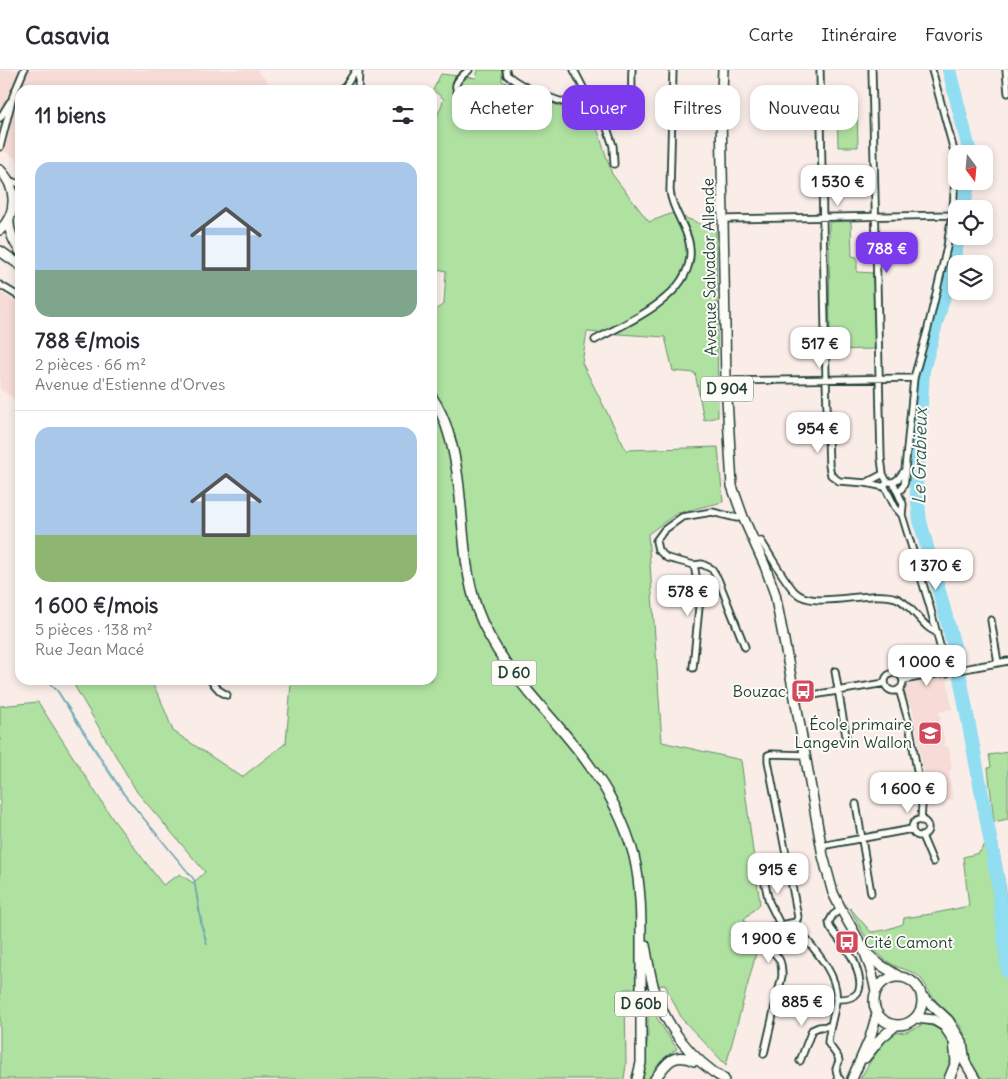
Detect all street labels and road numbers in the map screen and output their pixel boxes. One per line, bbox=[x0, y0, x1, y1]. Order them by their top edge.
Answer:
street label: Avenue Salvador Allende bbox=[697, 178, 721, 356]
road number: D 904 bbox=[701, 376, 753, 402]
road number: D 60 bbox=[492, 660, 536, 686]
road number: D 60b bbox=[615, 992, 667, 1016]

